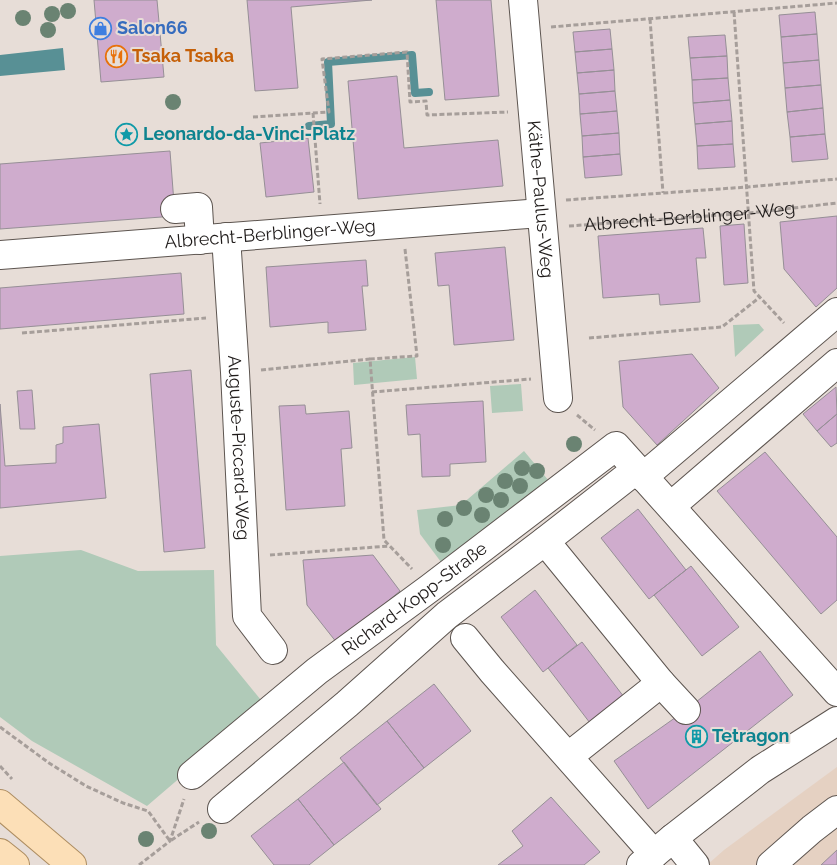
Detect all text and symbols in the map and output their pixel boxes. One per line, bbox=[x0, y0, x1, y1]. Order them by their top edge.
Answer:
shop icon: Salon66 bbox=[89, 16, 113, 40]
place label: Salon66 bbox=[117, 17, 188, 38]
restaurant icon: Tsaka Tsaka bbox=[104, 44, 128, 68]
place label: Tsaka Tsaka bbox=[132, 45, 234, 66]
street label: Käthe-Paulus-Weg bbox=[524, 119, 558, 279]
place icon: Leonardo-da-Vinci-Platz bbox=[115, 122, 139, 146]
place label: Leonardo-da-Vinci-Platz bbox=[143, 123, 355, 144]
street label: Albrecht-Berblinger-Weg bbox=[583, 197, 796, 235]
street label: Albrecht-Berblinger-Weg bbox=[164, 215, 376, 252]
street label: Auguste-Piccard-Weg bbox=[224, 354, 254, 541]
street label: Richard-Kopp-Straße bbox=[338, 537, 491, 659]
building icon: Tetragon bbox=[684, 724, 708, 748]
place label: Tetragon bbox=[712, 725, 789, 746]

